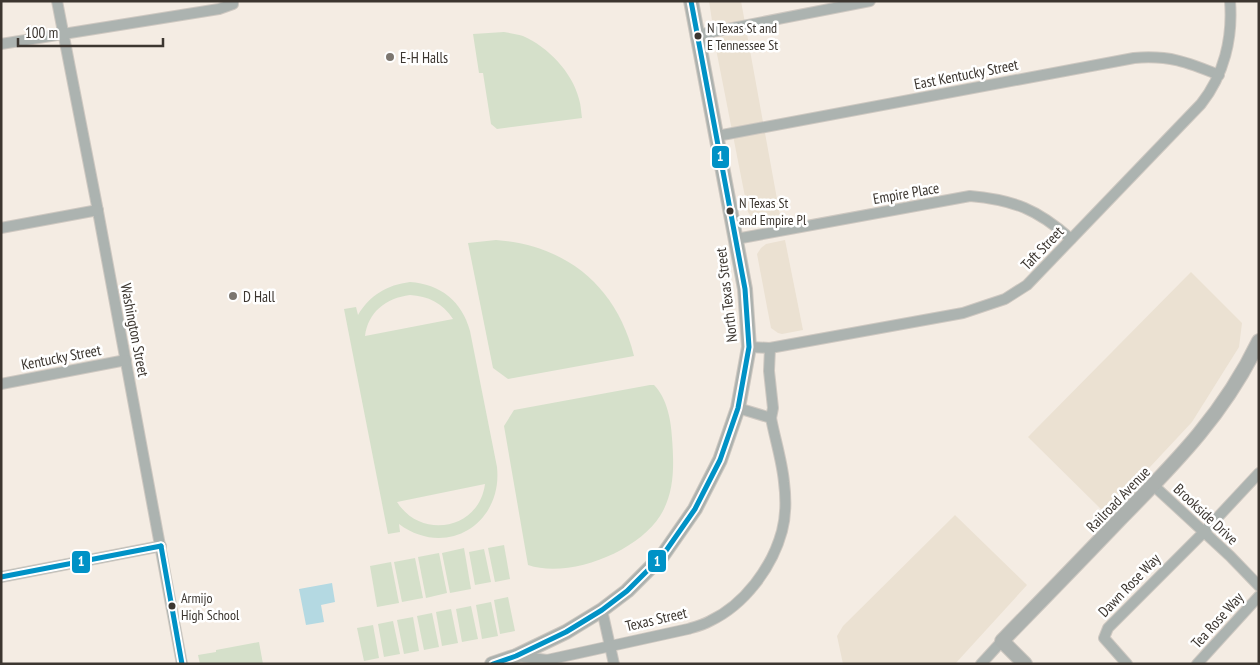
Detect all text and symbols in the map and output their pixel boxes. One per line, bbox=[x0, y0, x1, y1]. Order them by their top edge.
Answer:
scale bar bbox=[18, 15, 162, 47]
place label: N Texas St and E Tennessee St bbox=[707, 19, 778, 54]
text: 100 m bbox=[25, 23, 58, 42]
marker: N Texas St and E Tennessee St bbox=[693, 31, 703, 41]
place label: E-H Halls bbox=[400, 48, 448, 67]
marker: E-H Halls bbox=[384, 51, 396, 63]
street label: East Kentucky Street bbox=[912, 55, 1020, 93]
line badge: 1 bbox=[711, 145, 730, 169]
text: 1 bbox=[717, 147, 723, 165]
street label: Empire Place bbox=[871, 178, 941, 208]
place label: N Texas St and Empire Pl bbox=[739, 194, 807, 229]
marker: N Texas St and Empire Pl bbox=[725, 206, 735, 216]
street label: Taft Street bbox=[1017, 222, 1067, 274]
street label: North Texas Street bbox=[711, 247, 741, 343]
street label: Washington Street bbox=[117, 282, 153, 378]
place label: D Hall bbox=[243, 287, 276, 306]
marker: D Hall bbox=[227, 290, 239, 302]
street label: Kentucky Street bbox=[20, 340, 102, 374]
street label: Railroad Avenue bbox=[1082, 462, 1154, 536]
street label: Brookside Drive bbox=[1170, 479, 1242, 549]
line badge: 1 bbox=[647, 549, 667, 573]
street label: Dawn Rose Way bbox=[1094, 549, 1164, 621]
line badge: 1 bbox=[71, 550, 91, 574]
text: 1 bbox=[78, 552, 84, 570]
text: 1 bbox=[654, 552, 660, 570]
street label: Tea Rose Way bbox=[1187, 588, 1247, 652]
place label: Armijo High School bbox=[181, 589, 240, 624]
marker: Armijo High School bbox=[167, 601, 177, 611]
street label: Texas Street bbox=[623, 603, 689, 635]

